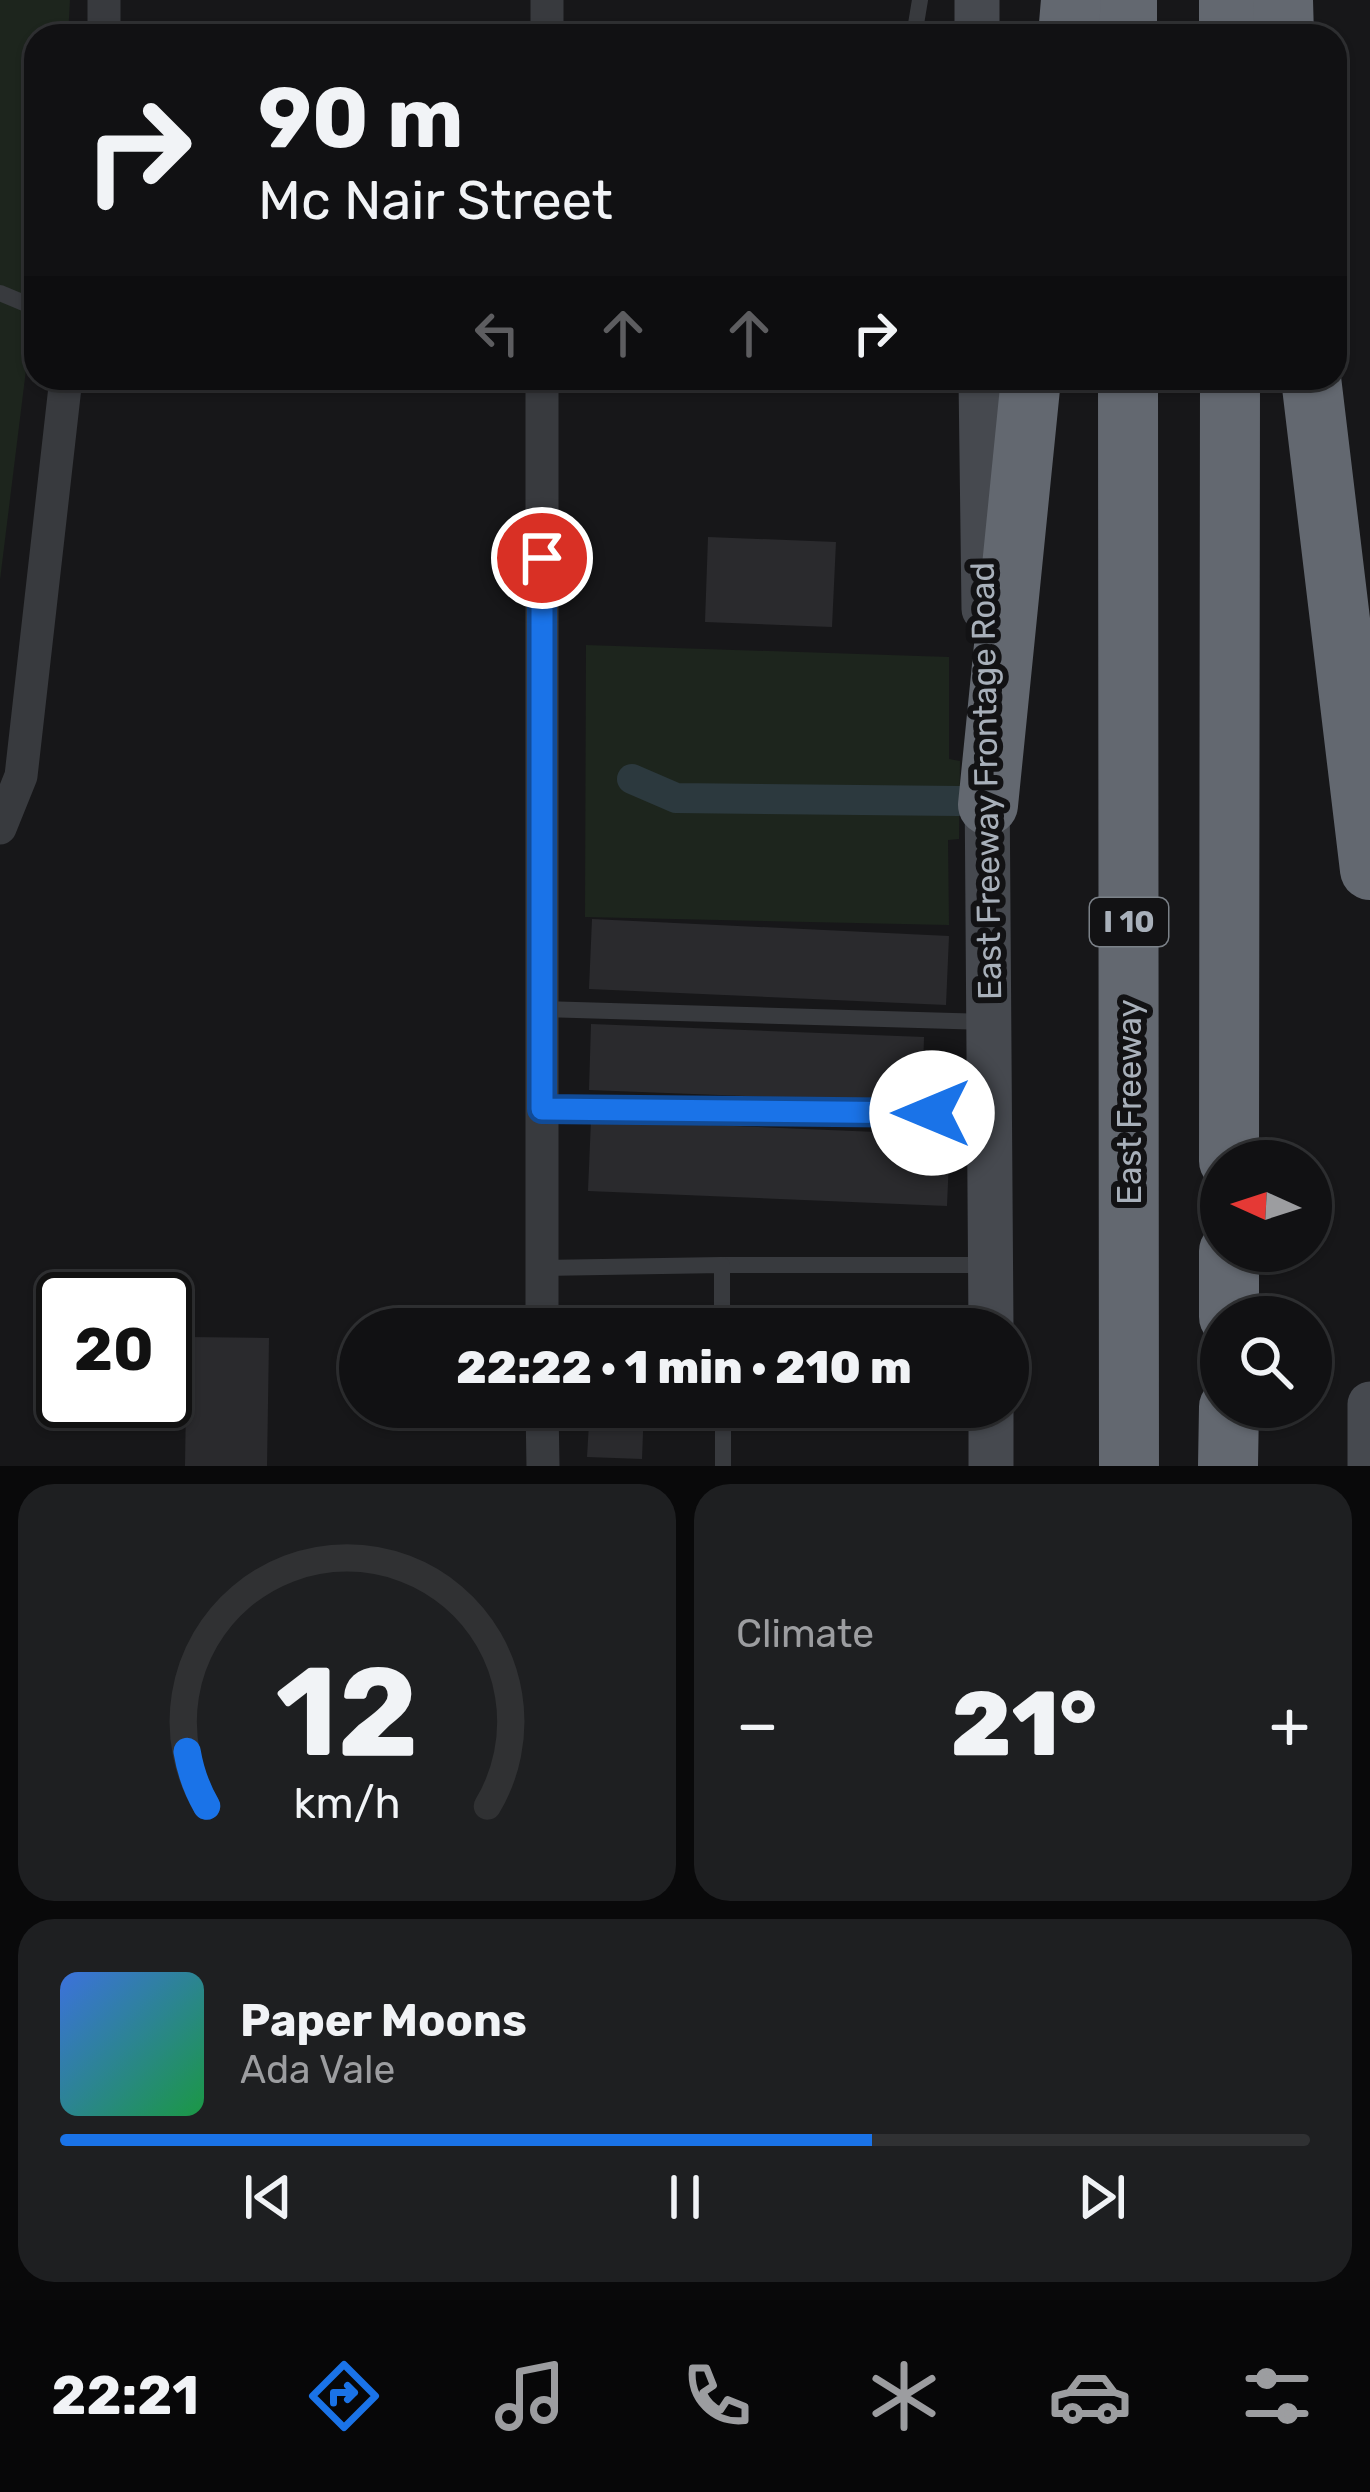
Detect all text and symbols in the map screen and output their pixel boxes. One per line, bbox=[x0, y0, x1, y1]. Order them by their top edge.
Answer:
text: 90 m bbox=[258, 68, 464, 168]
icon: right bbox=[60, 72, 216, 228]
text: Mc Nair Street bbox=[258, 169, 613, 233]
icon: left bbox=[464, 300, 530, 366]
icon: ahead bbox=[590, 300, 656, 366]
icon: ahead bbox=[716, 300, 782, 366]
icon: right bbox=[842, 300, 908, 366]
pin bbox=[491, 507, 593, 609]
icon: arrive bbox=[509, 525, 575, 591]
street label: East Freeway Frontage Road bbox=[963, 562, 1009, 1000]
road number: I 10 bbox=[1090, 898, 1168, 946]
street label: East Freeway bbox=[1110, 999, 1149, 1205]
position arrow bbox=[869, 1050, 995, 1176]
north arrow bbox=[1200, 1140, 1332, 1272]
map controls bbox=[1200, 1140, 1332, 1428]
speed limit sign: 20 bbox=[36, 1272, 192, 1428]
button: search bbox=[1200, 1296, 1332, 1428]
text: 22:22 · 1 min · 210 m bbox=[456, 1341, 912, 1394]
text: Climate bbox=[736, 1611, 874, 1657]
text: 12 bbox=[275, 1638, 419, 1786]
text: 21° bbox=[951, 1671, 1097, 1778]
text: − bbox=[736, 1685, 779, 1764]
text: + bbox=[1269, 1685, 1310, 1764]
text: km/h bbox=[293, 1777, 401, 1828]
text: Paper Moons bbox=[240, 1994, 527, 2047]
text: Ada Vale bbox=[240, 2047, 395, 2093]
icon: previous bbox=[235, 2164, 301, 2230]
icon: pause bbox=[652, 2164, 718, 2230]
icon: next bbox=[1069, 2164, 1135, 2230]
icon: directions bbox=[302, 2354, 386, 2438]
icon: music bbox=[488, 2354, 572, 2438]
icon: phone bbox=[675, 2354, 759, 2438]
icon: climate bbox=[862, 2354, 946, 2438]
icon: car bbox=[1048, 2354, 1132, 2438]
icon: filters bbox=[1235, 2354, 1319, 2438]
text: 22:21 bbox=[51, 2364, 199, 2428]

